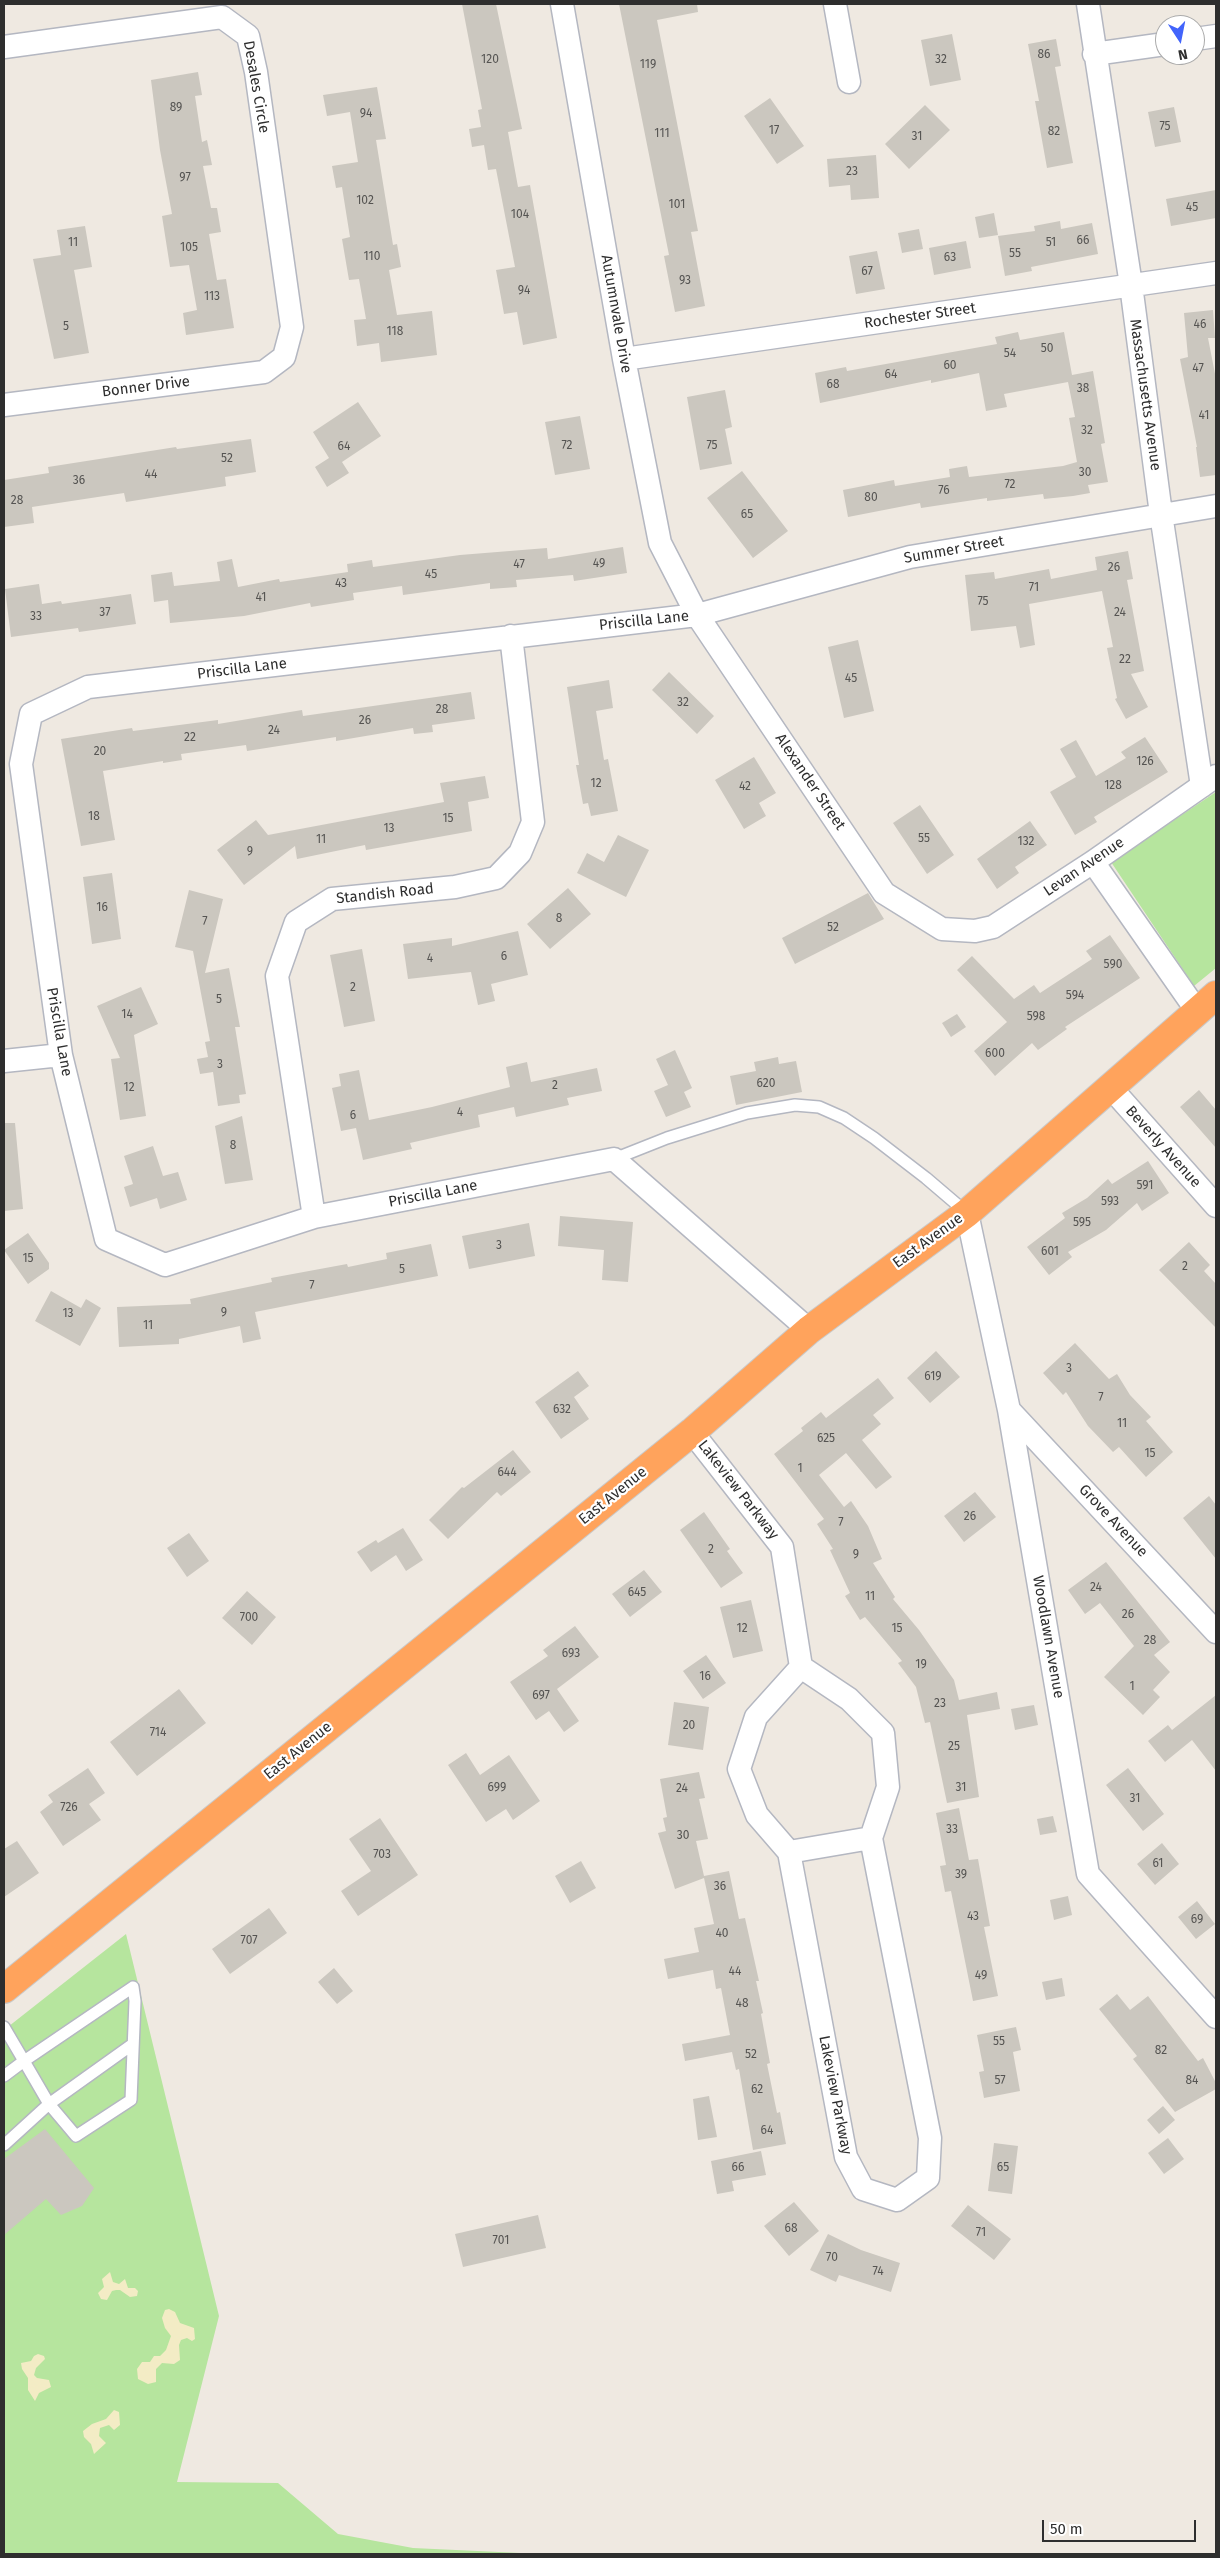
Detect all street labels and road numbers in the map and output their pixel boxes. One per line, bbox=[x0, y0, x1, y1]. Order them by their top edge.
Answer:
street label: Desales Circle bbox=[239, 39, 273, 135]
street label: Autumnvale Drive bbox=[597, 253, 635, 375]
street label: Rochester Street bbox=[863, 299, 977, 333]
street label: Massachusetts Avenue bbox=[1125, 318, 1165, 472]
street label: Bonner Drive bbox=[101, 373, 191, 401]
street label: Summer Street bbox=[903, 532, 1005, 568]
street label: Priscilla Lane bbox=[598, 607, 690, 635]
street label: Priscilla Lane bbox=[196, 655, 288, 683]
street label: Alexander Street bbox=[771, 730, 849, 834]
street label: Levan Avenue bbox=[1040, 834, 1128, 900]
street label: Standish Road bbox=[335, 880, 435, 908]
street label: Priscilla Lane bbox=[42, 986, 76, 1078]
street label: Beverly Avenue bbox=[1122, 1102, 1204, 1192]
street label: Priscilla Lane bbox=[387, 1177, 479, 1211]
street label: East Avenue bbox=[890, 1210, 966, 1272]
street label: Lakeview Parkway bbox=[694, 1437, 782, 1543]
street label: East Avenue bbox=[575, 1463, 651, 1529]
street label: Grove Avenue bbox=[1075, 1481, 1151, 1561]
street label: Woodlawn Avenue bbox=[1028, 1574, 1068, 1700]
street label: East Avenue bbox=[260, 1718, 336, 1784]
street label: Lakeview Parkway bbox=[815, 2034, 855, 2156]

